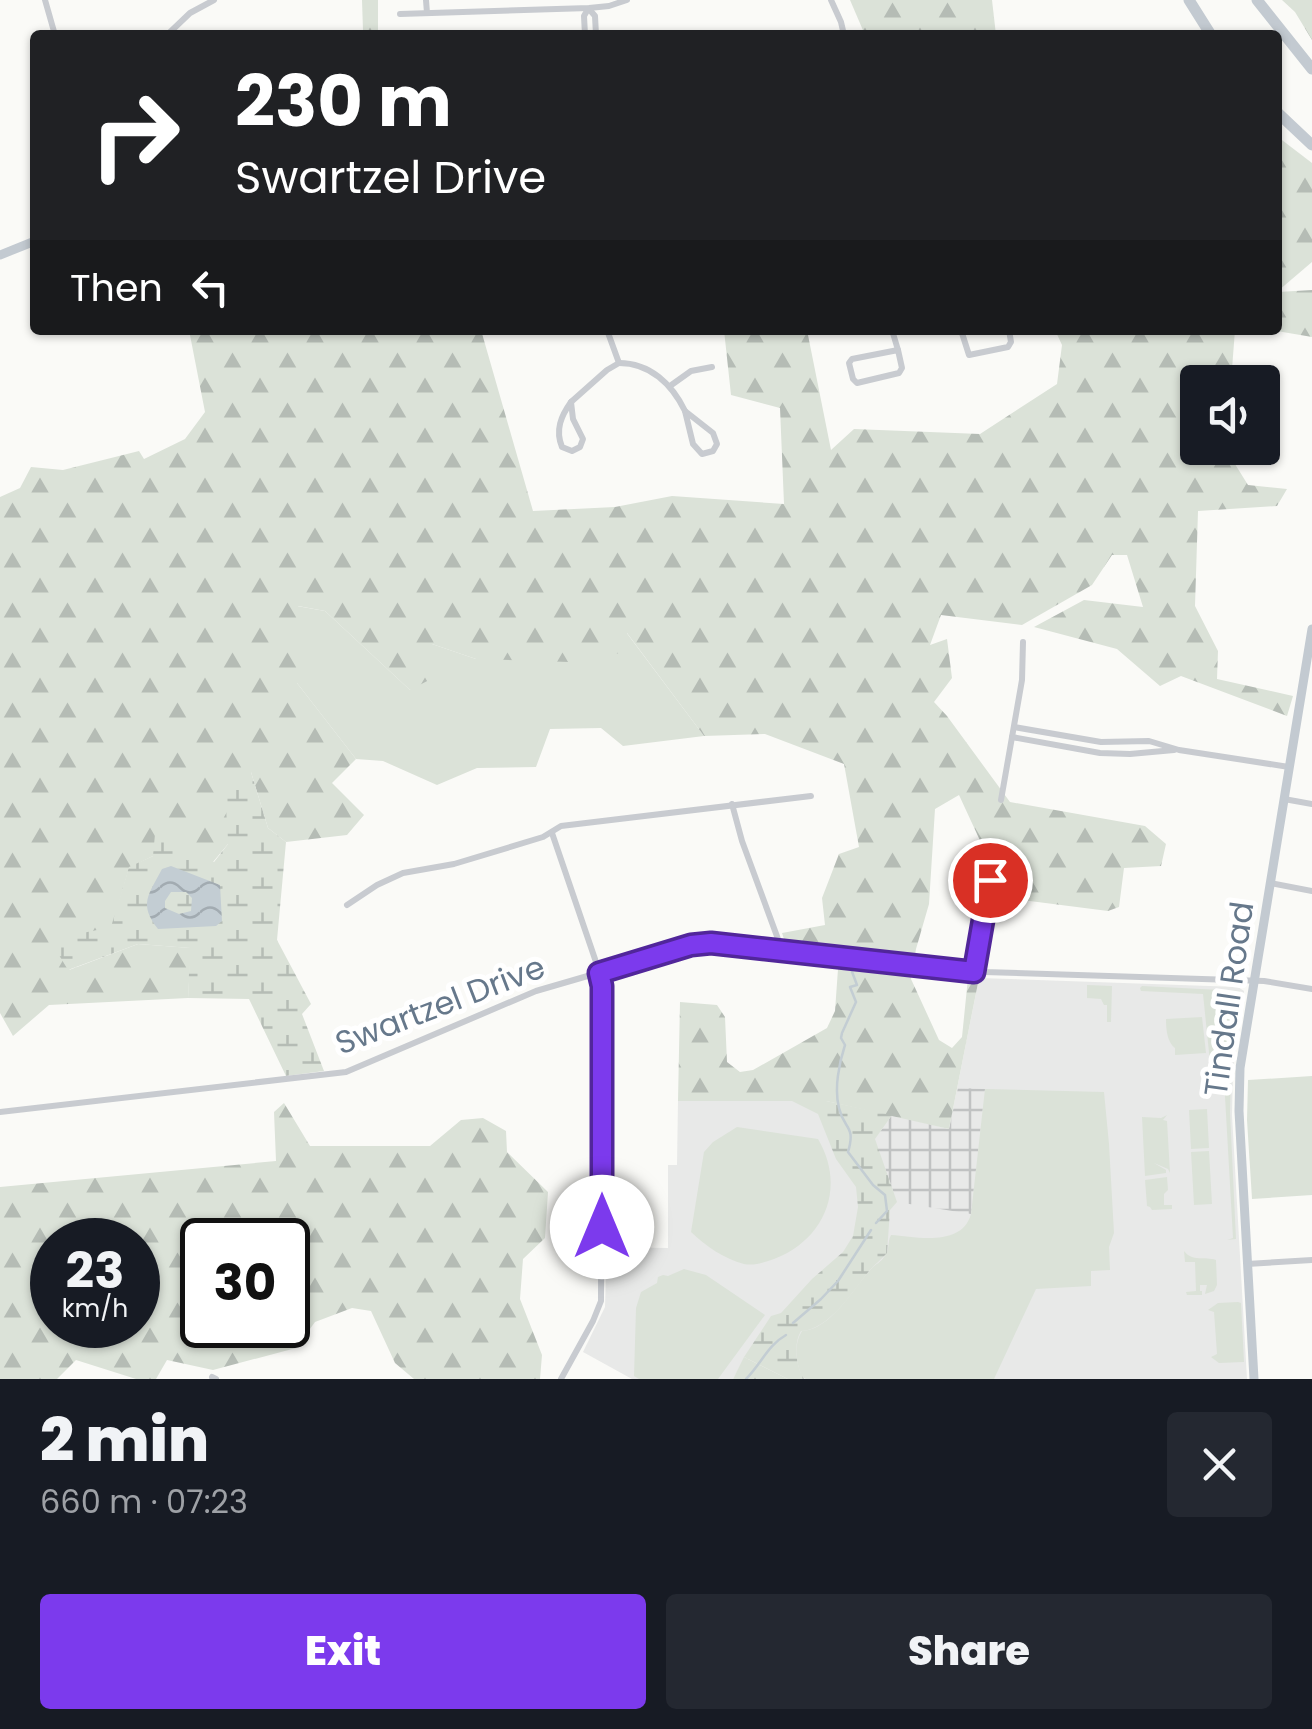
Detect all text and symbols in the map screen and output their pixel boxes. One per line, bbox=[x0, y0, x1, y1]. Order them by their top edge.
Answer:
text: 230 m bbox=[235, 52, 452, 151]
icon: right bbox=[70, 70, 200, 200]
text: Swartzel Drive bbox=[235, 146, 546, 209]
icon: left bbox=[183, 260, 238, 315]
text: Then bbox=[70, 261, 163, 314]
map controls bbox=[1180, 365, 1280, 465]
button: sound bbox=[1180, 365, 1280, 465]
pin bbox=[948, 838, 1033, 923]
icon: arrive bbox=[963, 853, 1018, 908]
street label: Tindall Road bbox=[1193, 899, 1264, 1099]
street label: Swartzel Drive bbox=[328, 944, 551, 1065]
position arrow bbox=[550, 1175, 654, 1279]
speed limit sign: 30 bbox=[180, 1218, 310, 1348]
text: 23 bbox=[66, 1235, 124, 1306]
text: km/h bbox=[62, 1291, 128, 1326]
text: 2 min bbox=[40, 1398, 209, 1482]
button: close bbox=[1167, 1412, 1272, 1517]
text: 660 m · 07:23 bbox=[40, 1479, 248, 1524]
button: Exit bbox=[40, 1594, 646, 1709]
button: Share bbox=[666, 1594, 1272, 1709]

